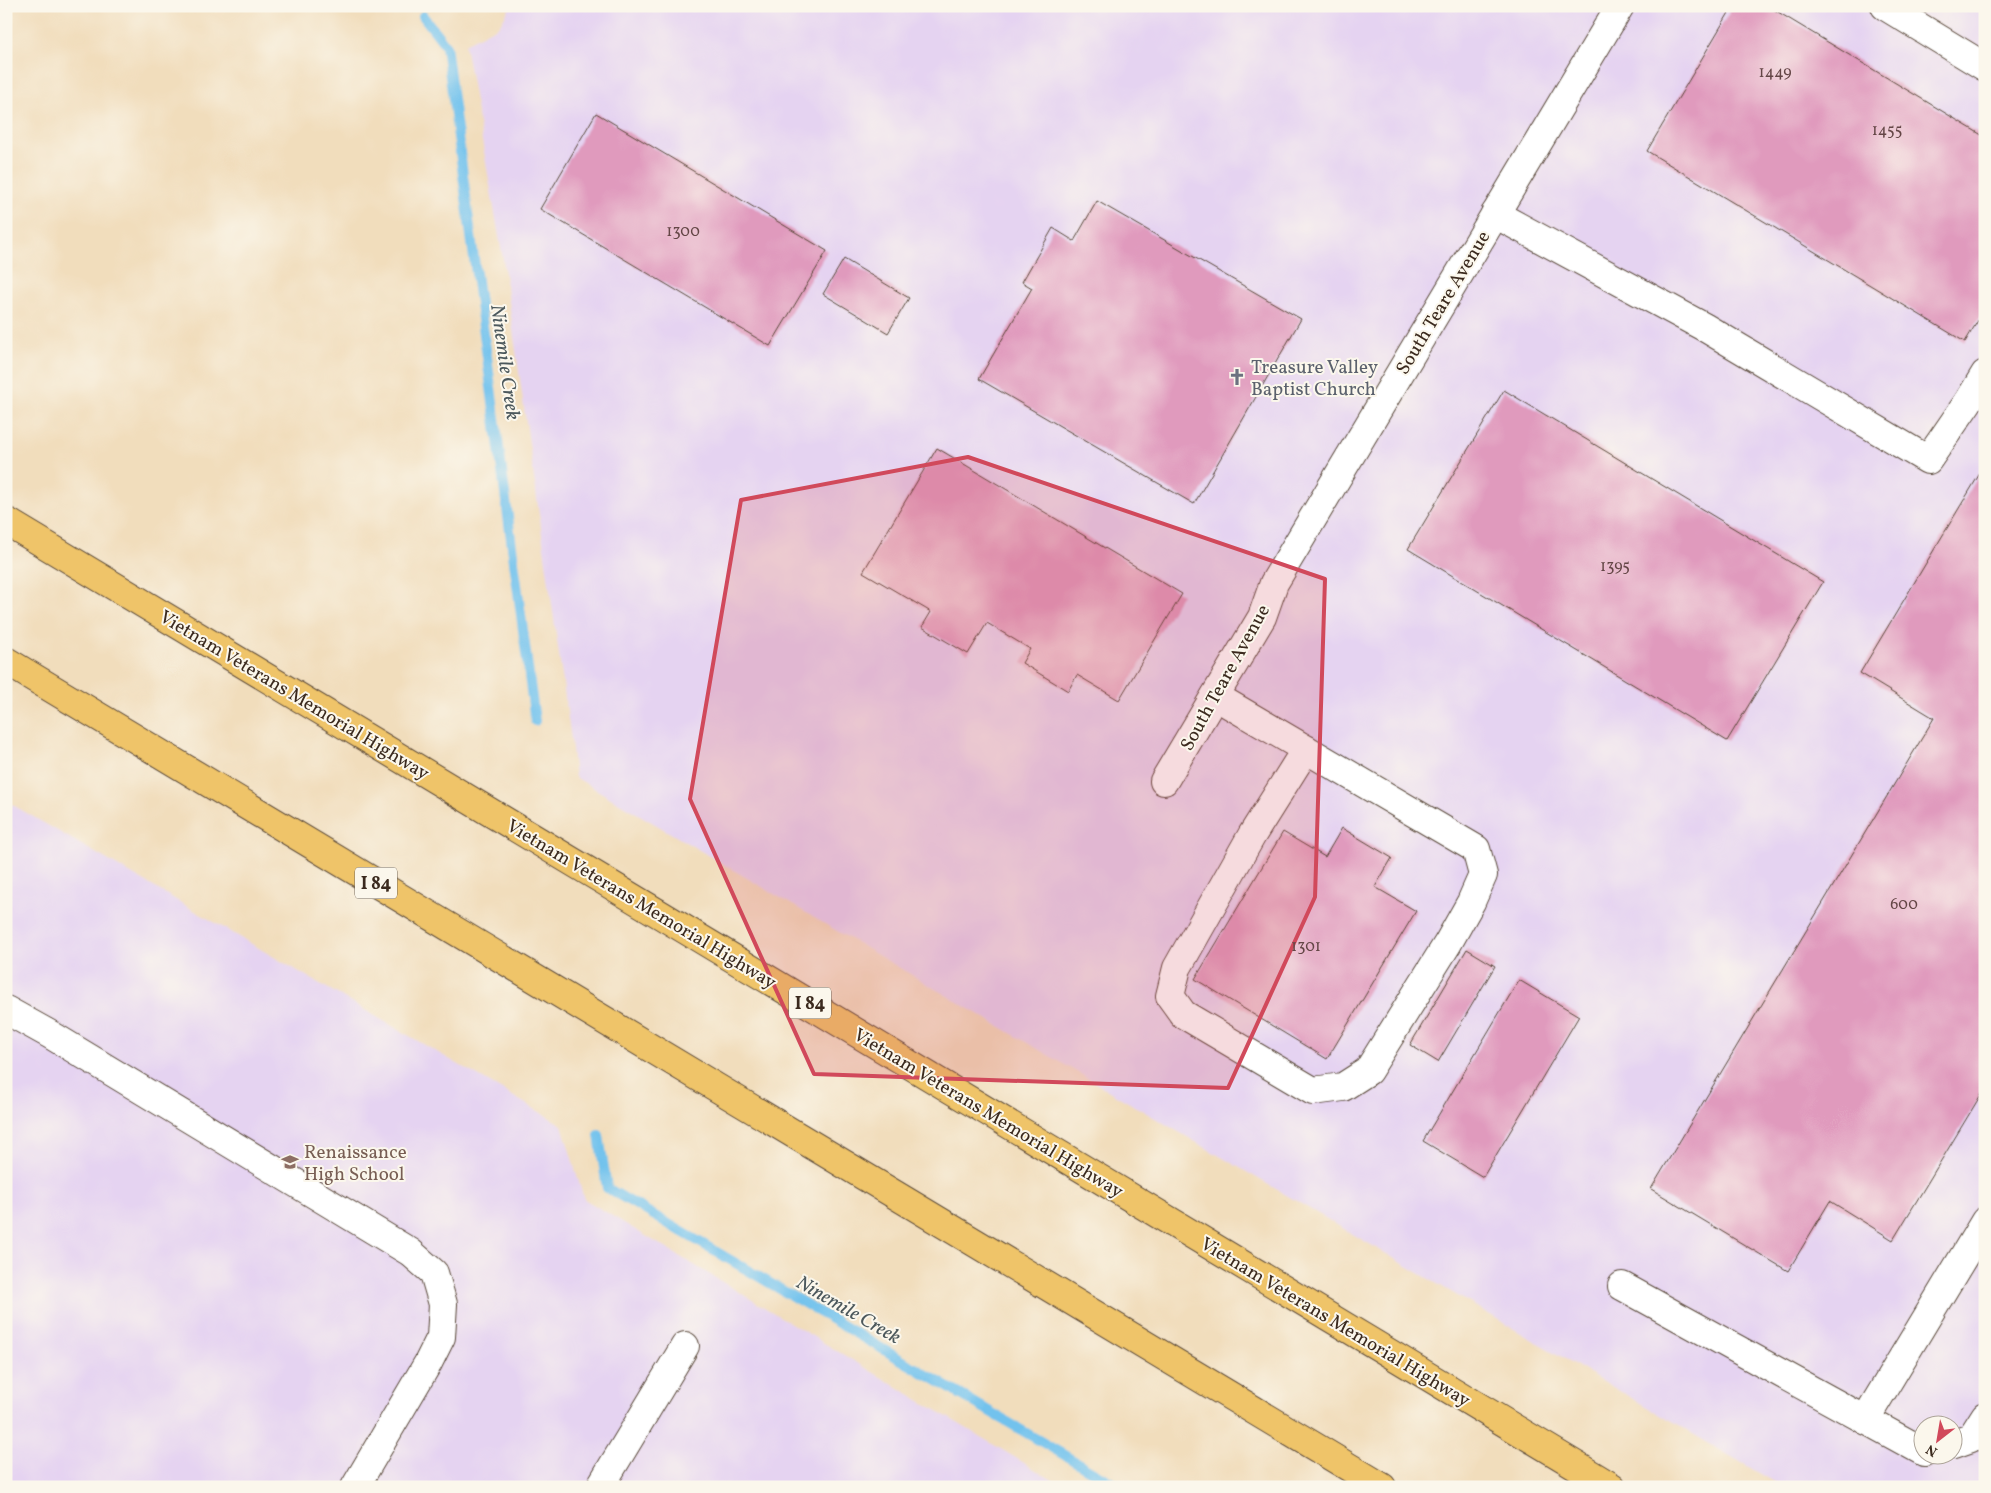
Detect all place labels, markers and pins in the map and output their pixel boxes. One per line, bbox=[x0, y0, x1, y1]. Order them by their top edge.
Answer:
place label: Treasure Valley Baptist Church bbox=[1251, 355, 1378, 403]
church icon: Treasure Valley Baptist Church bbox=[1227, 367, 1247, 387]
place label: Renaissance High School bbox=[304, 1140, 407, 1188]
school or university icon: Renaissance High School bbox=[280, 1152, 300, 1172]

